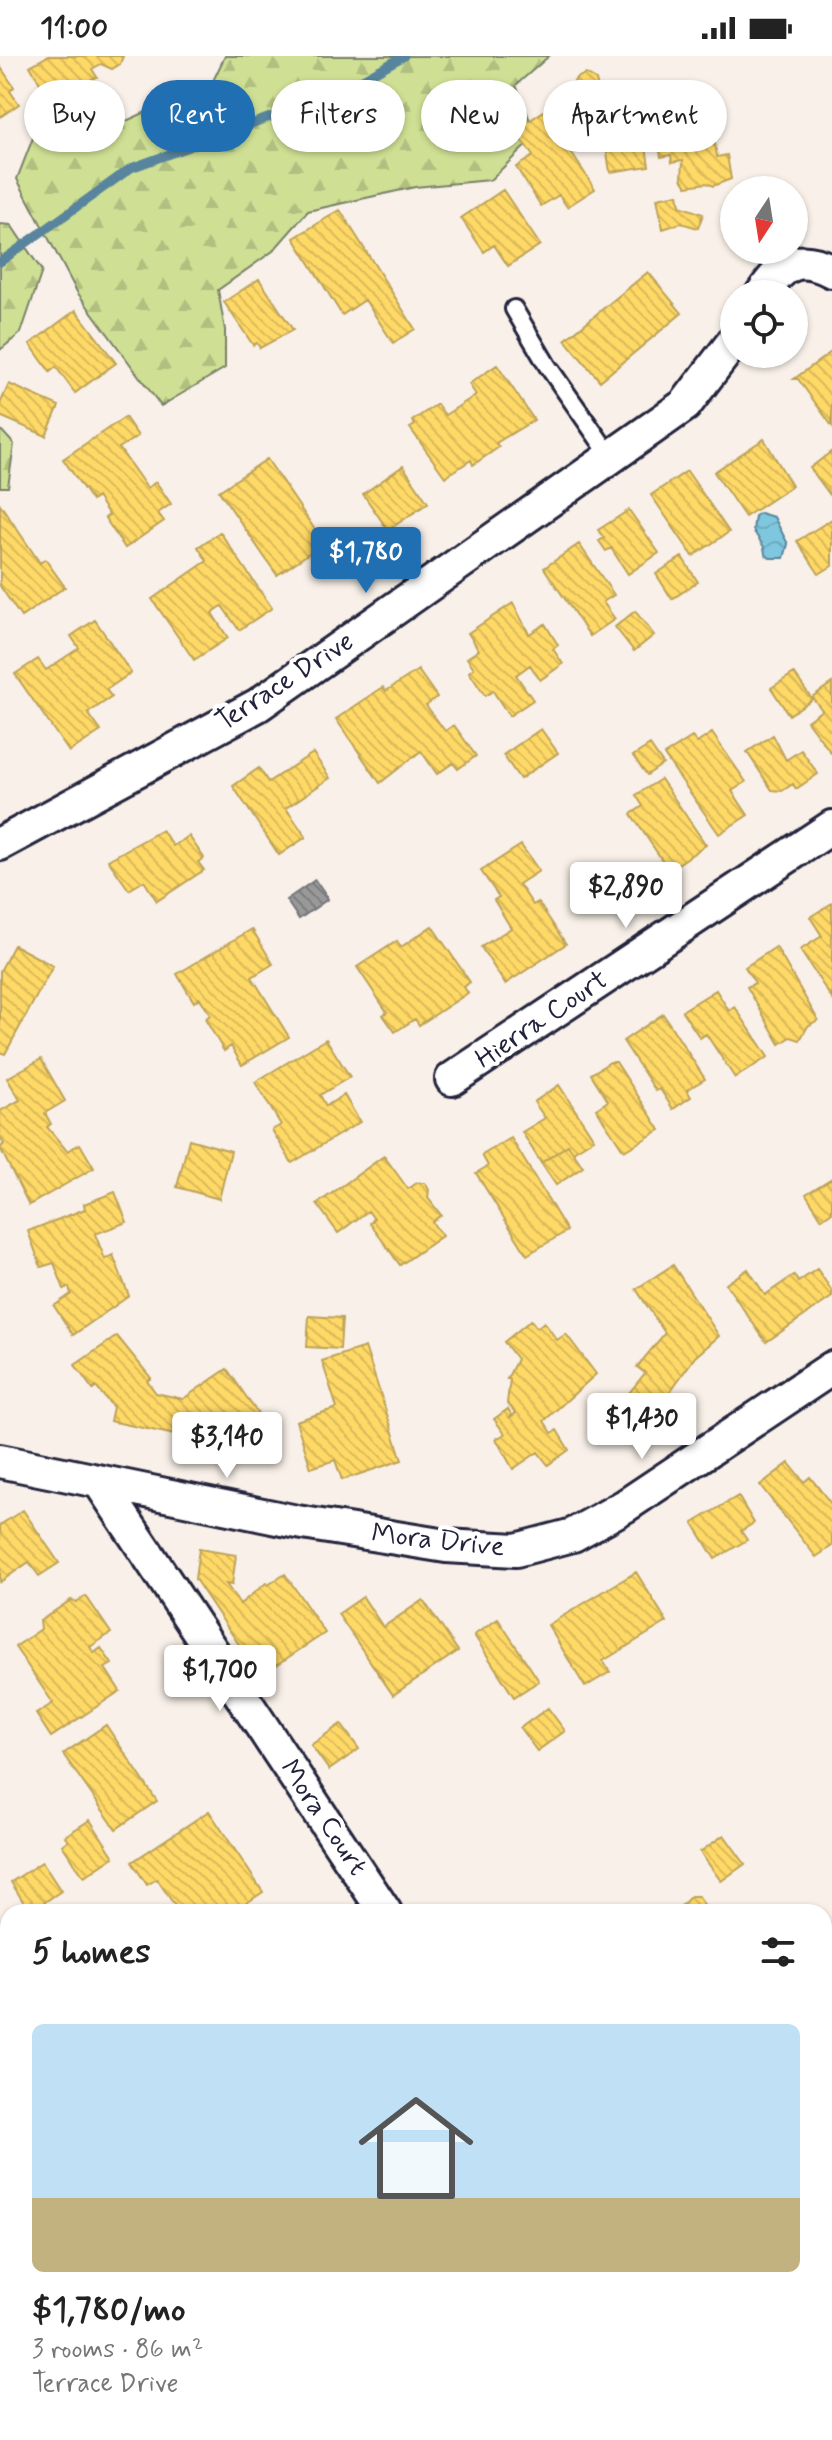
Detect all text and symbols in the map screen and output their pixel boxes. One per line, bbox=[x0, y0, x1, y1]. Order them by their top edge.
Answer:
text: 11:00 bbox=[40, 9, 108, 48]
chip: Buy bbox=[24, 80, 125, 152]
chip: Rent bbox=[141, 80, 255, 152]
chip: Filters bbox=[271, 80, 405, 152]
chip: New bbox=[421, 80, 527, 152]
chip: Apartment bbox=[543, 80, 727, 152]
north arrow bbox=[720, 176, 808, 264]
map controls bbox=[720, 176, 808, 368]
button: locate bbox=[720, 280, 808, 368]
pin: $1,780 bbox=[301, 527, 431, 595]
text: $1,780 bbox=[329, 536, 403, 570]
street label: Terrace Drive bbox=[209, 624, 361, 740]
pin: $2,890 bbox=[561, 862, 691, 930]
text: $2,890 bbox=[588, 871, 664, 905]
street label: Hierra Court bbox=[468, 962, 616, 1078]
pin: $1,430 bbox=[577, 1393, 707, 1461]
text: $1,430 bbox=[605, 1402, 679, 1436]
pin: $3,140 bbox=[162, 1412, 292, 1480]
text: $3,140 bbox=[190, 1421, 264, 1455]
street label: Mora Drive bbox=[370, 1516, 506, 1566]
pin: $1,700 bbox=[155, 1645, 285, 1713]
text: $1,700 bbox=[182, 1654, 258, 1688]
street label: Mora Court bbox=[271, 1753, 375, 1883]
text: 5 homes bbox=[32, 1930, 150, 1975]
icon: filters bbox=[756, 1930, 800, 1974]
icon: home bbox=[344, 2076, 488, 2220]
text: $1,780/mo bbox=[32, 2288, 185, 2333]
text: 3 rooms · 86 m² bbox=[32, 2333, 203, 2367]
text: Terrace Drive bbox=[32, 2367, 179, 2401]

